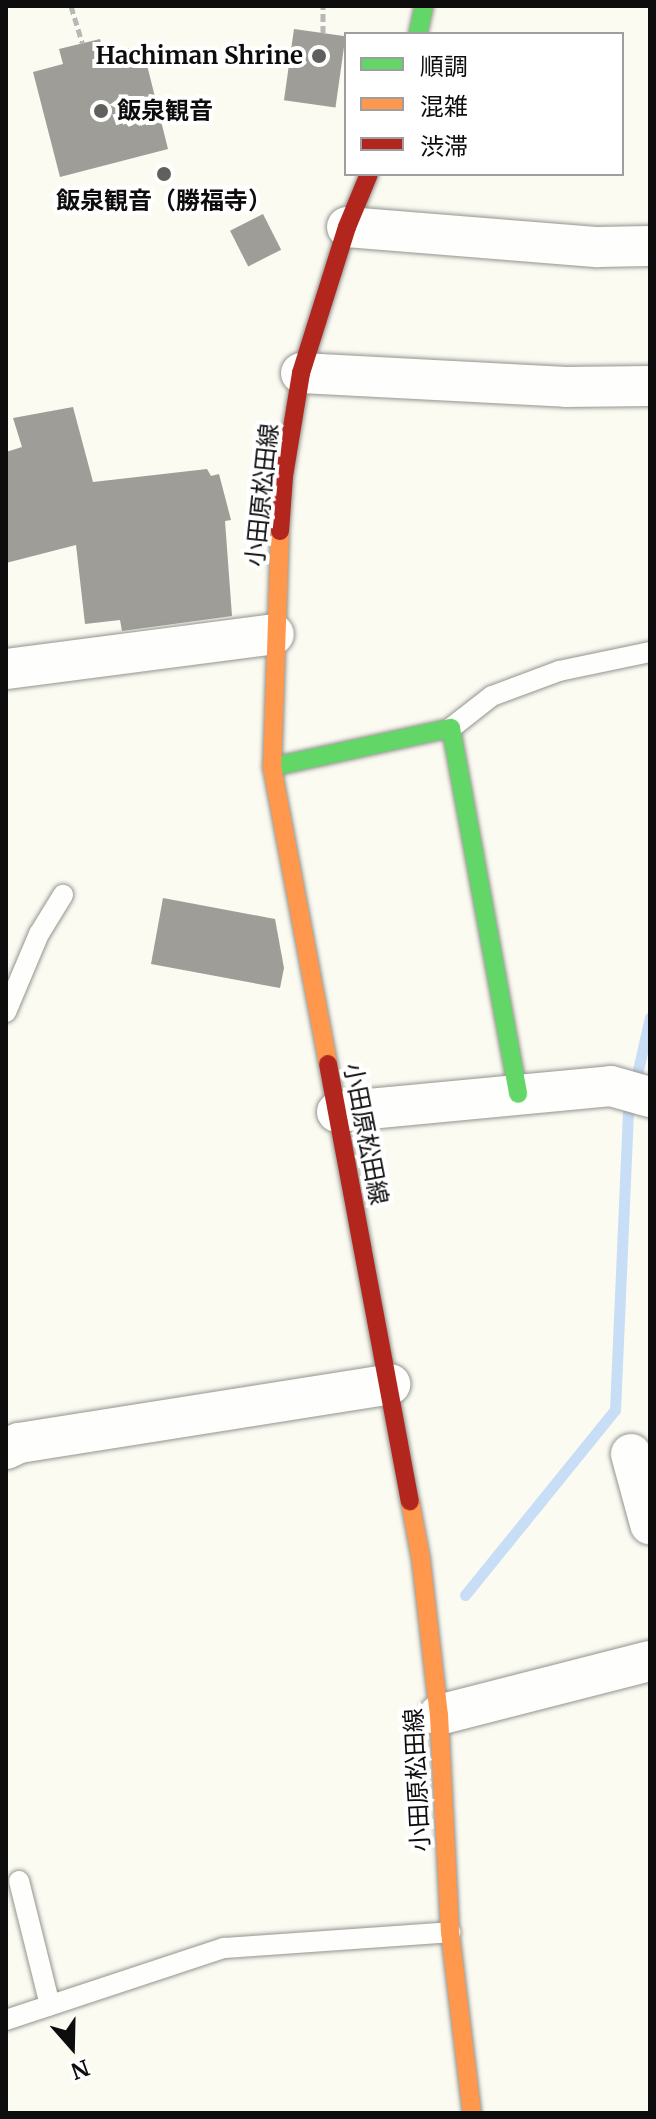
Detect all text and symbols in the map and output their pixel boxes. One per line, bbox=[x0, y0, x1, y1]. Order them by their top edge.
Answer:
legend bbox=[344, 32, 624, 176]
place label: Hachiman Shrine bbox=[95, 42, 303, 70]
marker: Hachiman Shrine bbox=[310, 47, 328, 65]
text: 順調 bbox=[420, 51, 468, 82]
text: 混雑 bbox=[420, 91, 468, 122]
place label: 飯泉観音 bbox=[117, 97, 213, 125]
marker: 飯泉観音 bbox=[92, 102, 110, 120]
text: 渋滞 bbox=[420, 131, 468, 162]
marker: 飯泉観音（勝福寺） bbox=[155, 165, 173, 183]
place label: 飯泉観音（勝福寺） bbox=[56, 187, 272, 215]
street label: 小田原松田線 bbox=[240, 422, 284, 568]
street label: 小田原松田線 bbox=[338, 1061, 394, 1207]
street label: 小田原松田線 bbox=[399, 1707, 435, 1853]
north arrow bbox=[32, 2007, 112, 2087]
text: N bbox=[67, 2053, 93, 2086]

